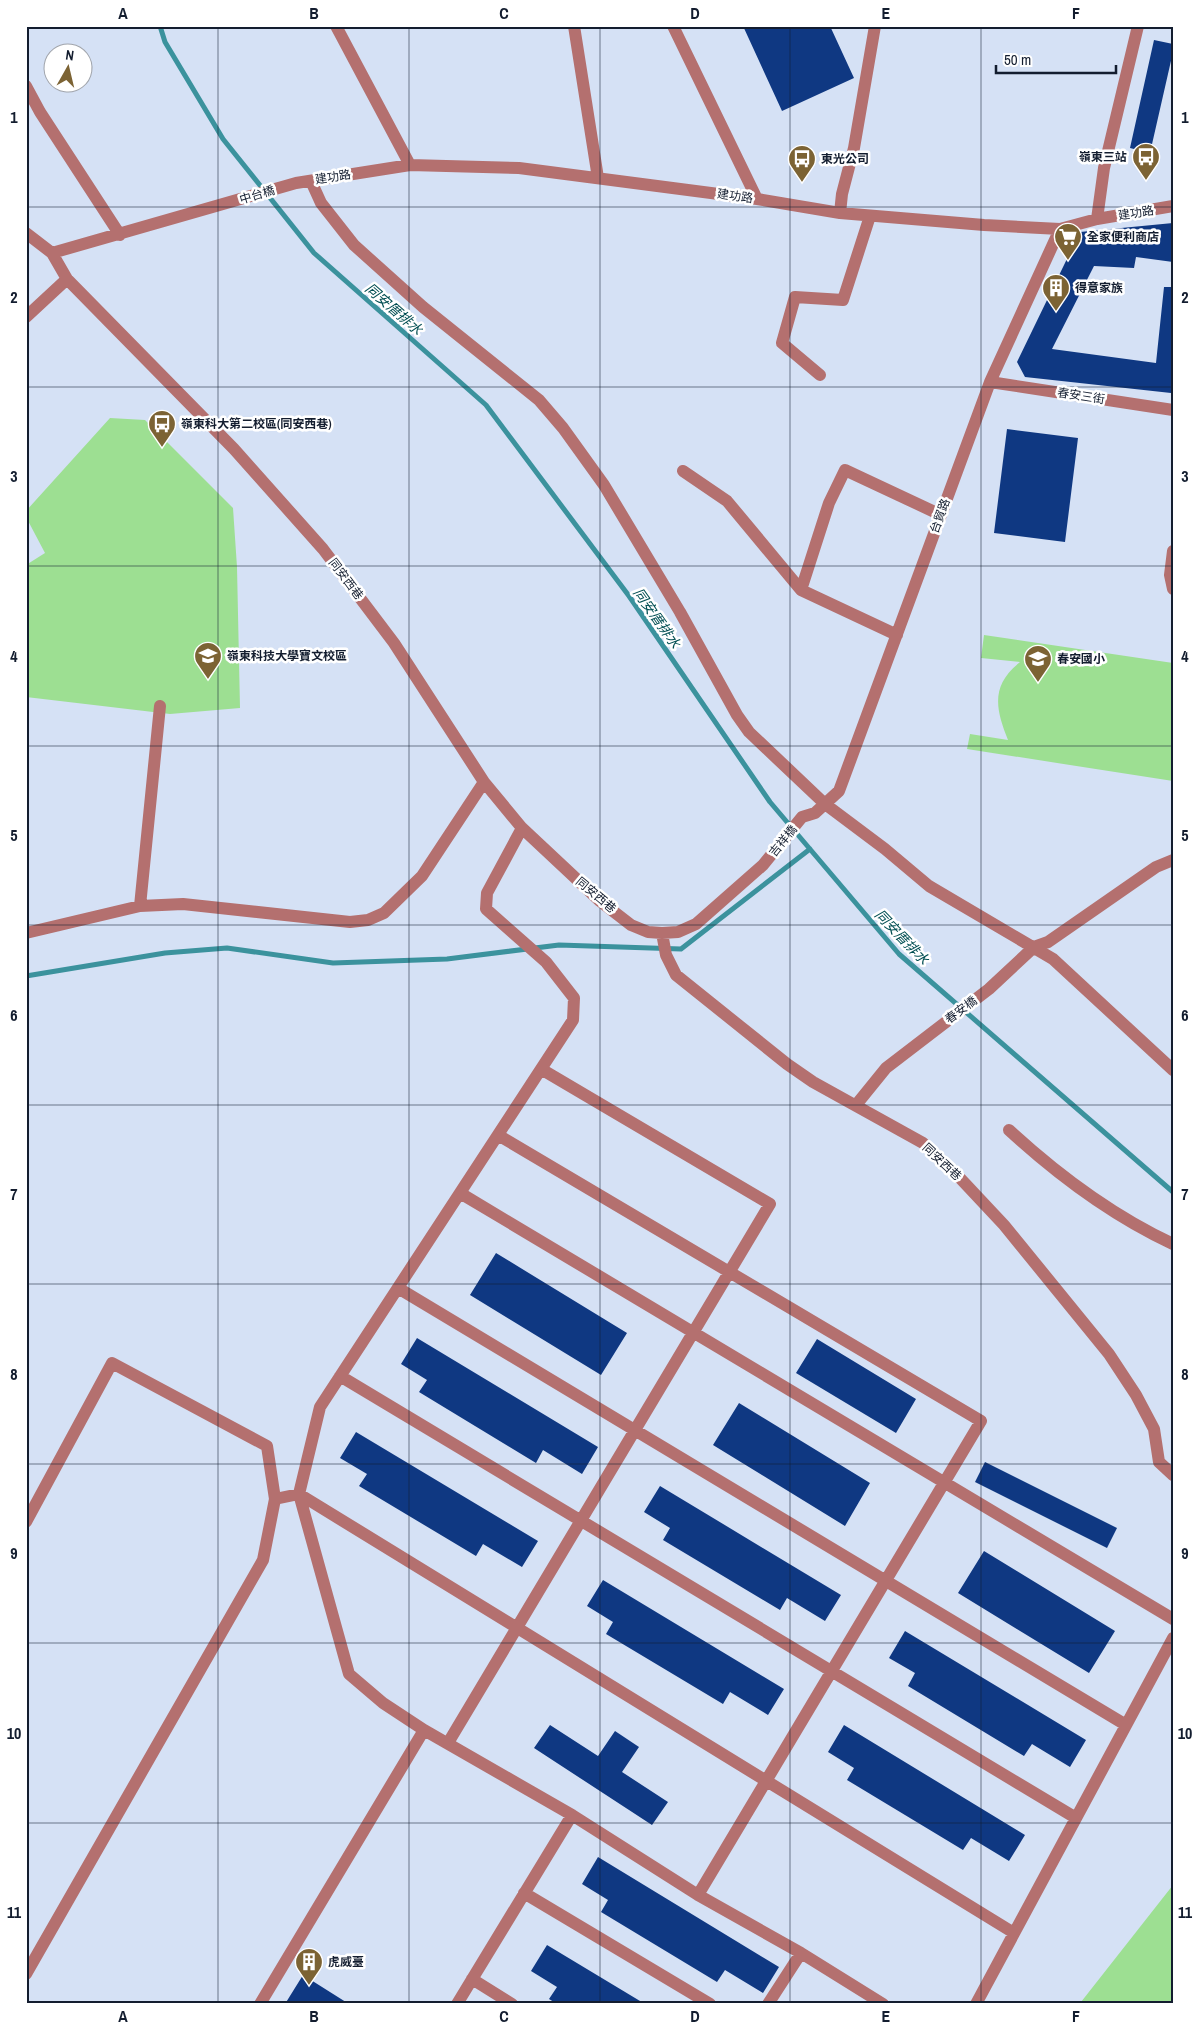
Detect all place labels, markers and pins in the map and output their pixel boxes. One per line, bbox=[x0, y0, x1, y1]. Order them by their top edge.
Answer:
bus stop icon: 嶺東三站 bbox=[1131, 142, 1161, 181]
bus stop icon: 東光公司 bbox=[787, 144, 817, 183]
place label: 嶺東三站 bbox=[1079, 149, 1127, 165]
place label: 東光公司 bbox=[821, 151, 869, 167]
supermarket icon: 全家便利商店 bbox=[1053, 222, 1083, 261]
place label: 全家便利商店 bbox=[1087, 229, 1159, 245]
building icon: 得意家族 bbox=[1041, 273, 1071, 312]
place label: 得意家族 bbox=[1075, 280, 1123, 296]
bus stop icon: 嶺東科大第二校區(同安西巷) bbox=[147, 409, 177, 448]
place label: 嶺東科大第二校區(同安西巷) bbox=[181, 416, 332, 432]
school or university icon: 嶺東科技大學寶文校區 bbox=[193, 641, 223, 680]
school or university icon: 春安國小 bbox=[1023, 644, 1053, 683]
place label: 嶺東科技大學寶文校區 bbox=[227, 648, 347, 664]
place label: 春安國小 bbox=[1057, 651, 1105, 667]
building icon: 虎威臺 bbox=[294, 1947, 324, 1986]
place label: 虎威臺 bbox=[328, 1954, 364, 1970]

